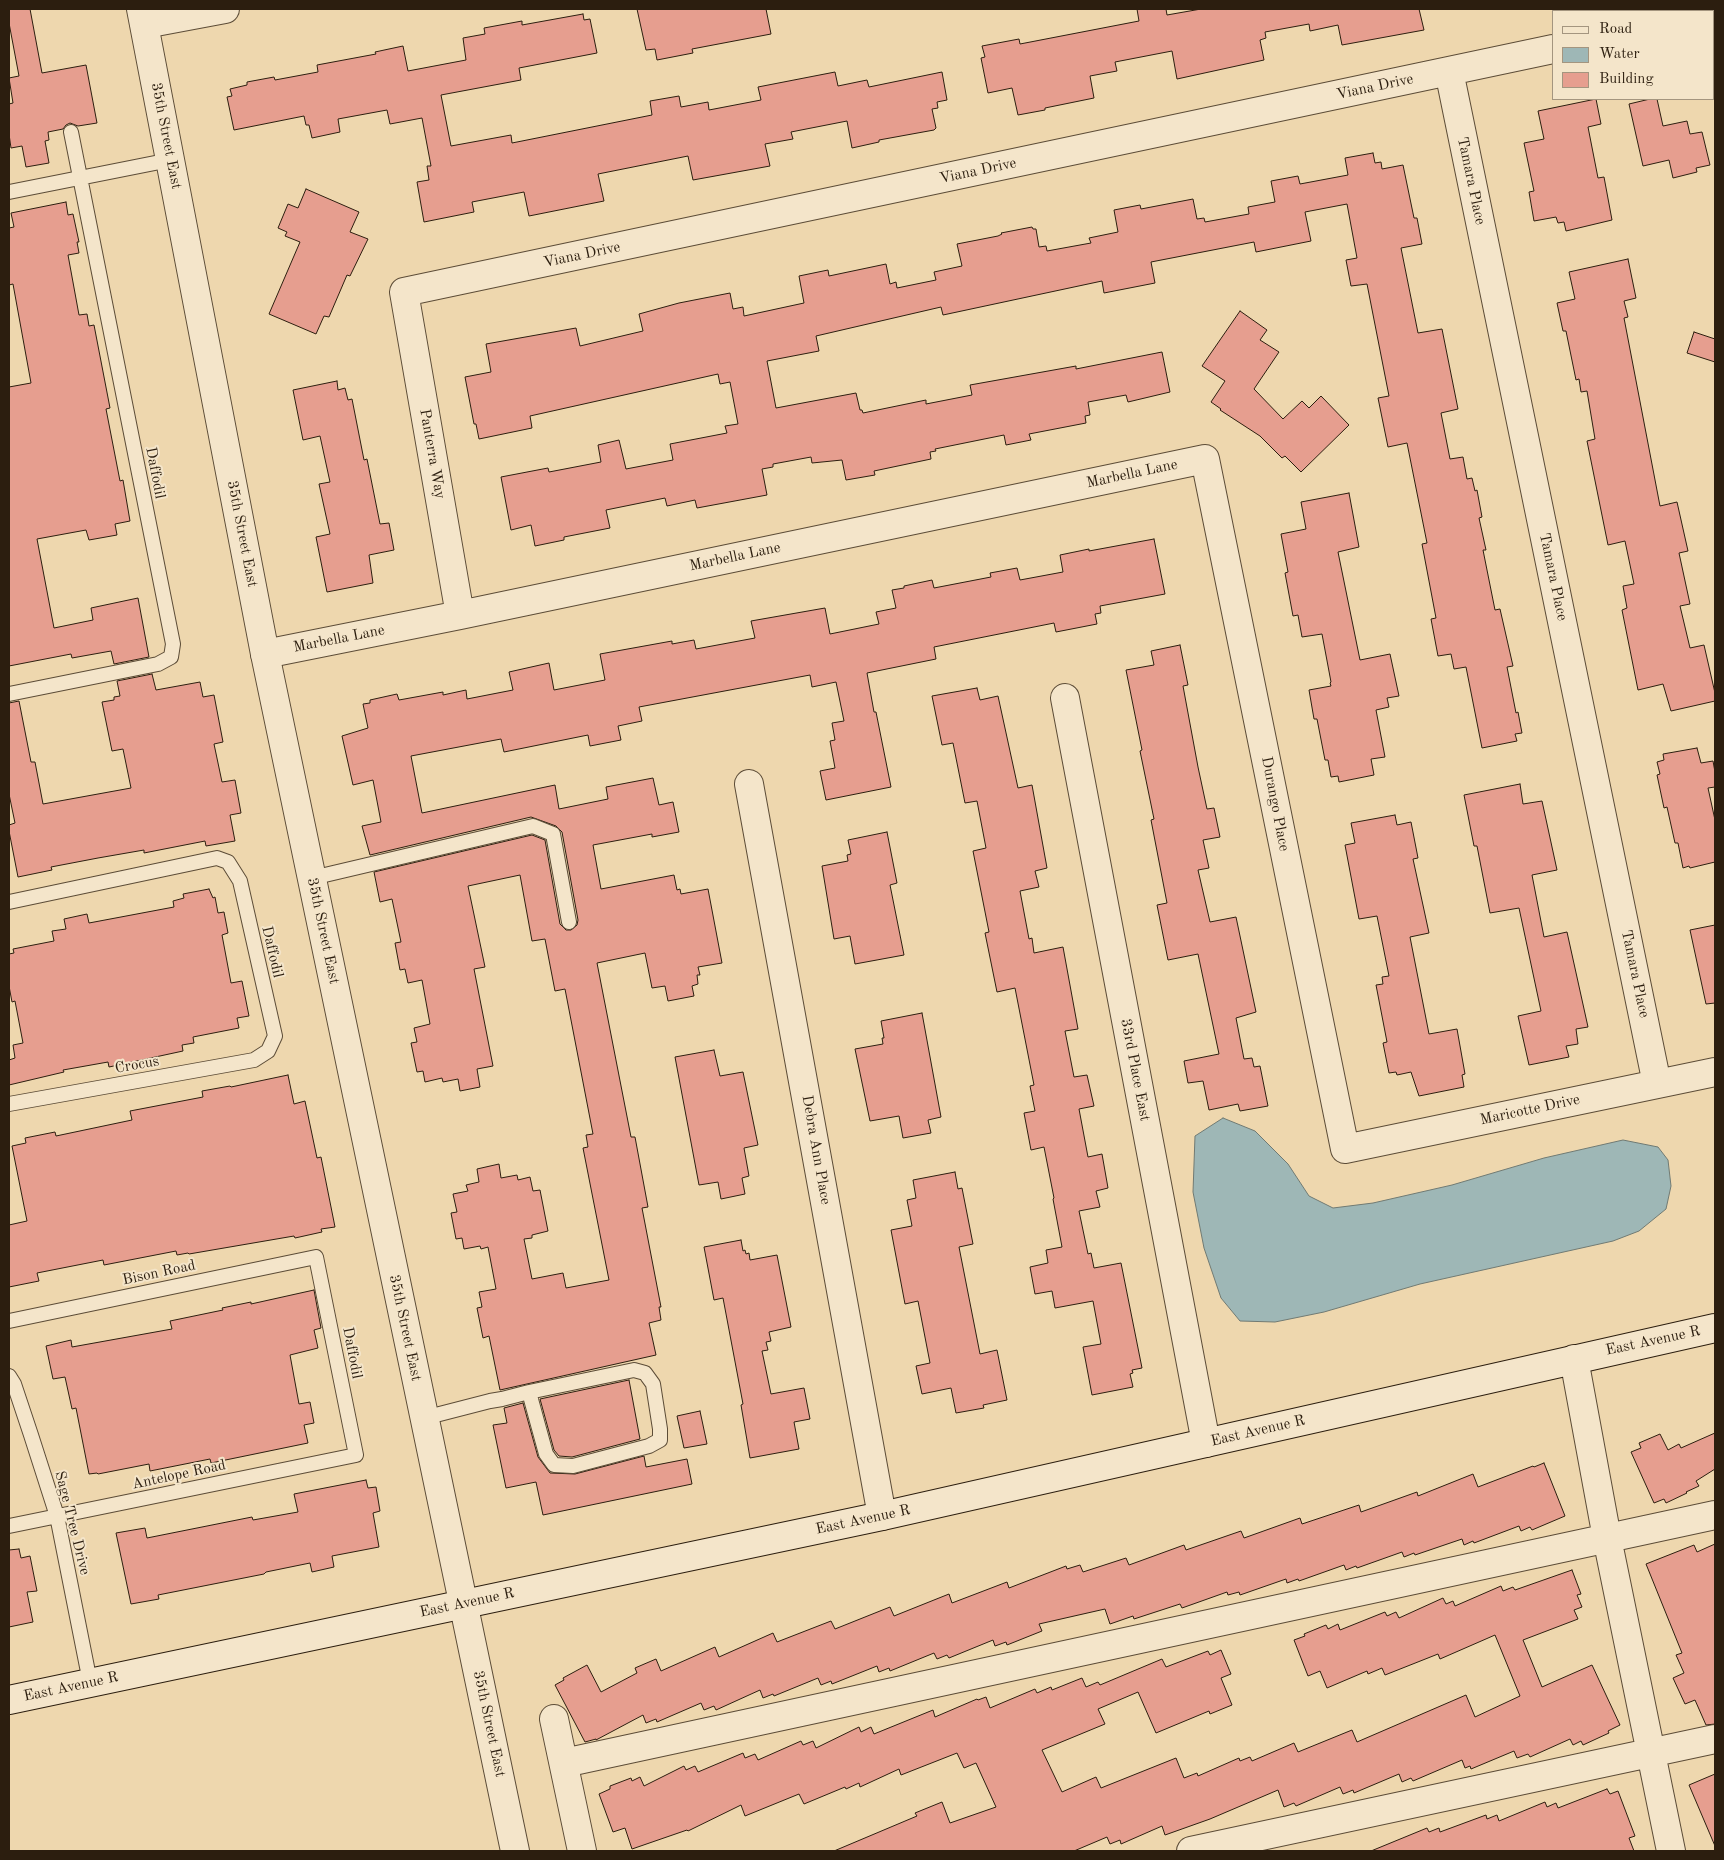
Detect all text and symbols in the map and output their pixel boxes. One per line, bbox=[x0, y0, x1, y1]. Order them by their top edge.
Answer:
legend bbox=[1552, 10, 1714, 100]
text: Road bbox=[1599, 22, 1632, 37]
text: Water bbox=[1599, 47, 1640, 62]
street label: Viana Drive bbox=[1335, 70, 1415, 104]
text: Building bbox=[1599, 72, 1654, 87]
street label: 35th Street East bbox=[147, 81, 185, 191]
street label: Tamara Place bbox=[1453, 135, 1489, 227]
street label: Viana Drive bbox=[938, 154, 1018, 188]
street label: Viana Drive bbox=[542, 238, 622, 272]
street label: Panterra Way bbox=[415, 408, 449, 500]
street label: Daffodil bbox=[141, 446, 169, 500]
street label: Marbella Lane bbox=[1085, 456, 1179, 492]
street label: 35th Street East bbox=[223, 479, 261, 589]
street label: Tamara Place bbox=[1535, 531, 1571, 623]
street label: Marbella Lane bbox=[688, 539, 782, 575]
street label: Marbella Lane bbox=[292, 621, 386, 657]
street label: Durango Place bbox=[1257, 755, 1293, 853]
street label: 35th Street East bbox=[303, 876, 343, 986]
street label: Daffodil bbox=[257, 924, 287, 980]
street label: Tamara Place bbox=[1617, 928, 1653, 1020]
street label: 33rd Place East bbox=[1116, 1017, 1154, 1123]
street label: Crocus bbox=[113, 1052, 161, 1078]
street label: Maricotte Drive bbox=[1478, 1091, 1582, 1129]
street label: Debra Ann Place bbox=[797, 1094, 835, 1206]
street label: Bison Road bbox=[121, 1256, 197, 1290]
street label: 35th Street East bbox=[385, 1273, 425, 1383]
street label: East Avenue R bbox=[1604, 1322, 1702, 1360]
street label: Daffodil bbox=[338, 1326, 366, 1380]
street label: East Avenue R bbox=[1209, 1411, 1307, 1451]
street label: Antelope Road bbox=[130, 1456, 228, 1494]
street label: Sage Tree Drive bbox=[50, 1469, 94, 1577]
street label: East Avenue R bbox=[814, 1501, 912, 1539]
street label: East Avenue R bbox=[418, 1584, 516, 1622]
street label: East Avenue R bbox=[22, 1668, 120, 1706]
street label: 35th Street East bbox=[469, 1669, 509, 1779]

